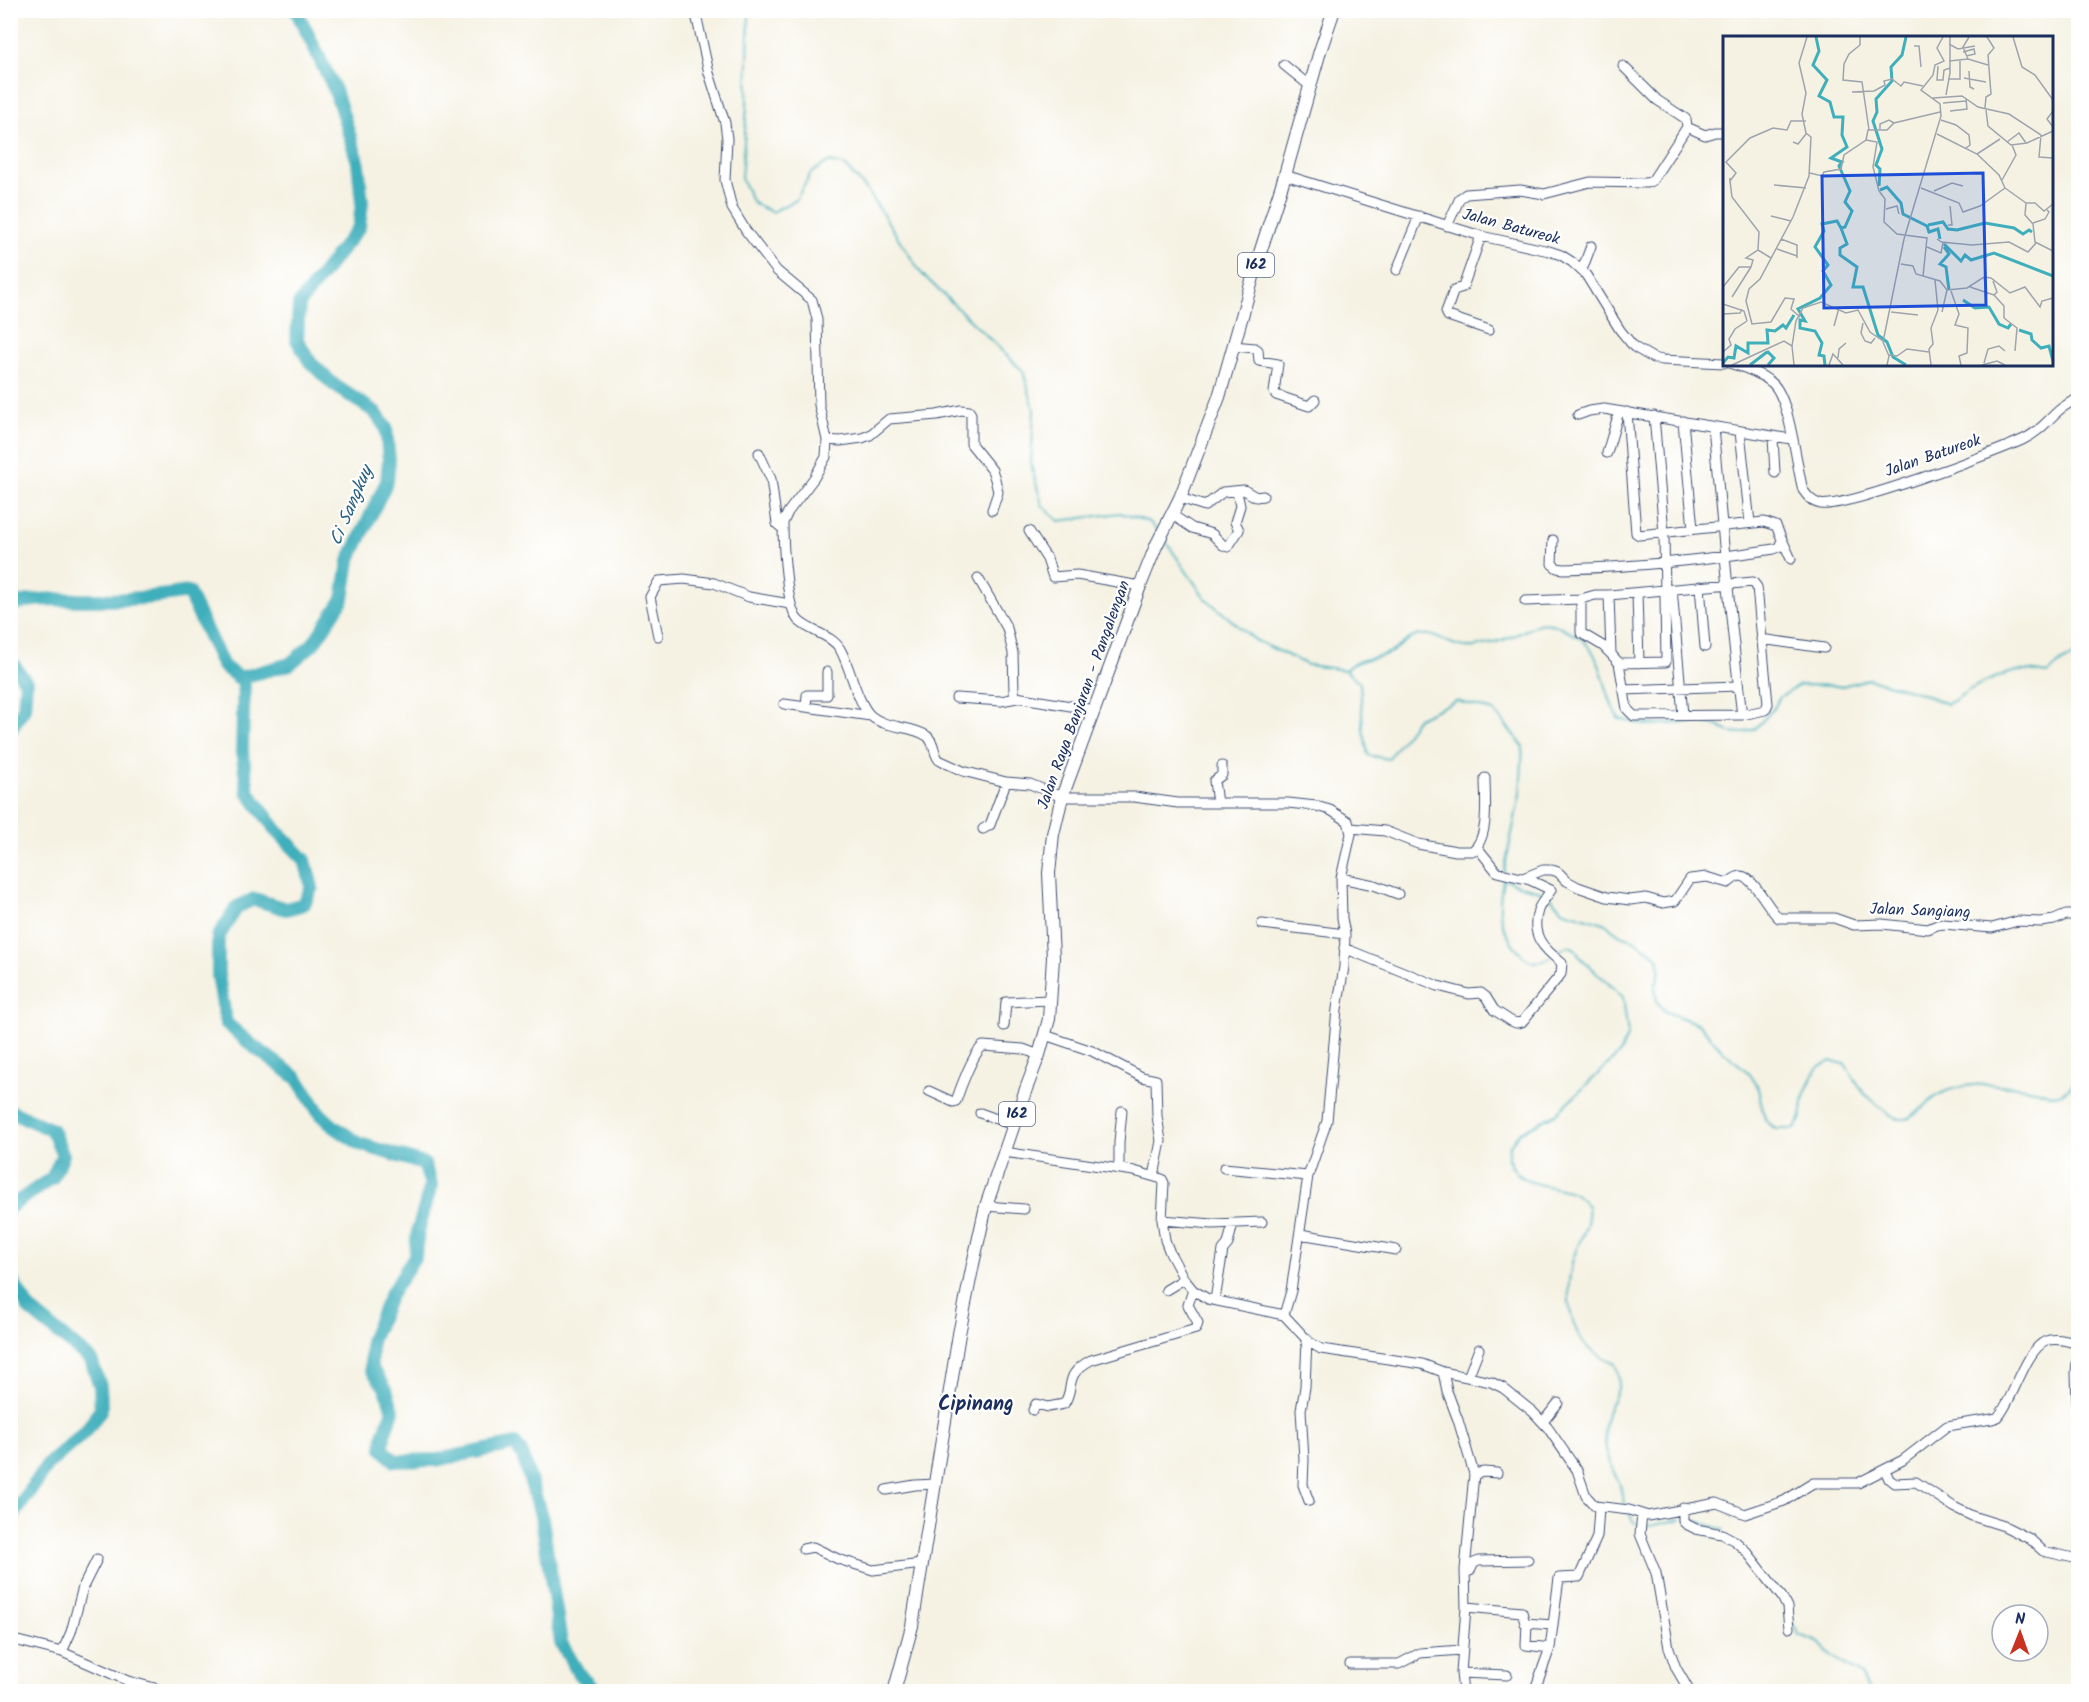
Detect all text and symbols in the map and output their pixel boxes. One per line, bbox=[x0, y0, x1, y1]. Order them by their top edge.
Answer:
inset map bbox=[1723, 36, 2053, 366]
street label: Jalan Batureok bbox=[1459, 202, 1563, 252]
road number: 162 bbox=[1238, 253, 1274, 277]
street label: Jalan Batureok bbox=[1882, 428, 1985, 484]
water label: Ci Sangkuy bbox=[322, 459, 383, 550]
street label: Jalan Raya Banjaran - Pangalengan bbox=[1031, 577, 1137, 813]
street label: Jalan Sangiang bbox=[1869, 897, 1971, 925]
road number: 162 bbox=[999, 1102, 1035, 1126]
district label: Cipinang bbox=[938, 1389, 1014, 1421]
north arrow bbox=[1990, 1603, 2050, 1663]
text: N bbox=[2015, 1607, 2026, 1632]

